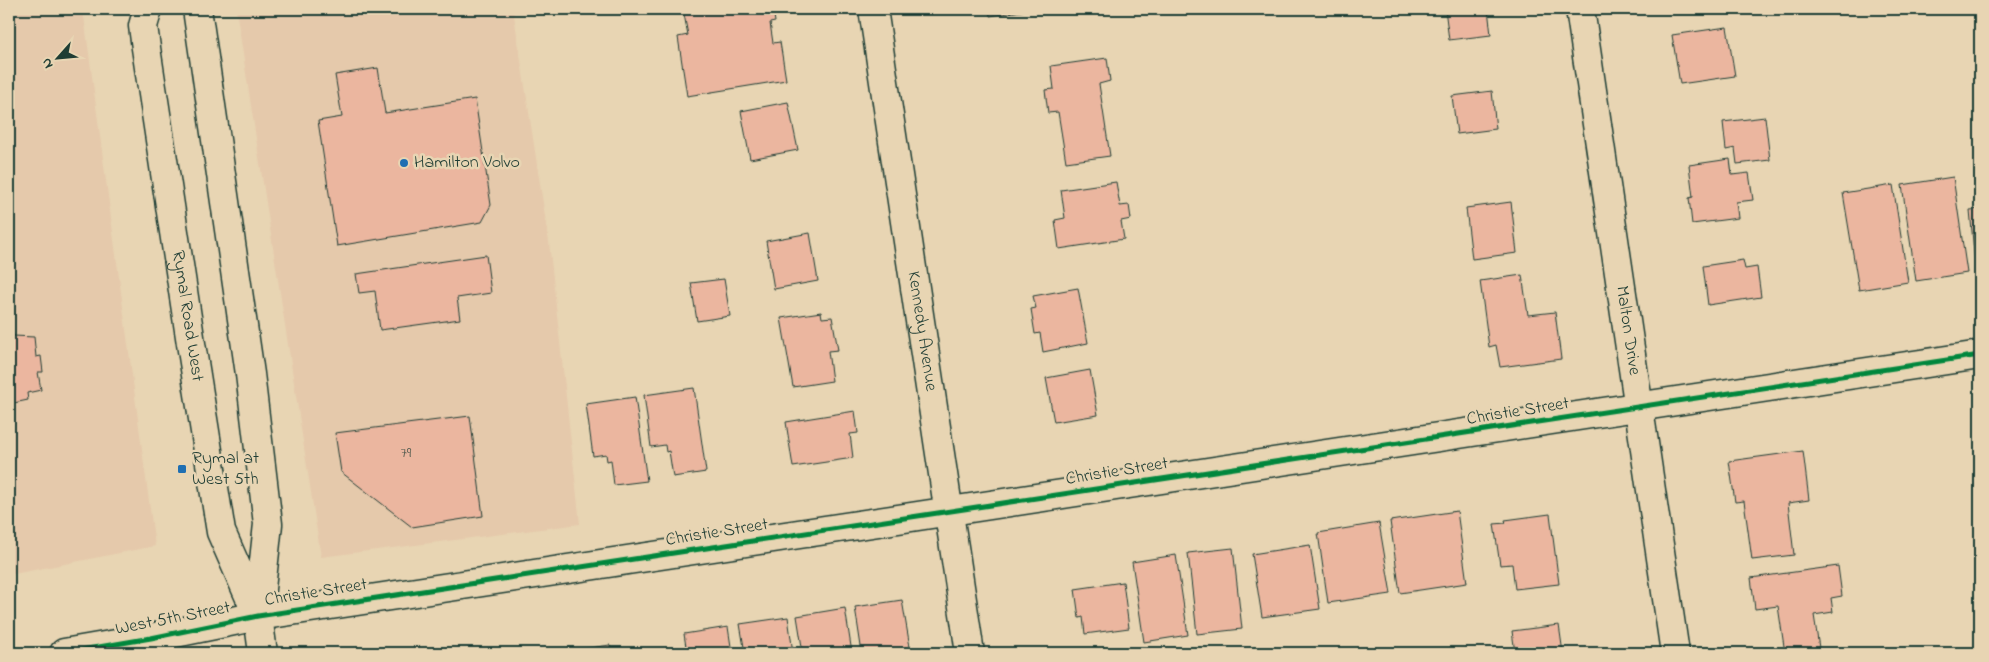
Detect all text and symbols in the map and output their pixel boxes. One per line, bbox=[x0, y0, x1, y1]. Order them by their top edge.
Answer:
north arrow bbox=[32, 32, 82, 82]
text: N bbox=[36, 54, 59, 72]
place label: Hamilton Volvo bbox=[414, 150, 520, 176]
marker: Hamilton Volvo bbox=[398, 157, 410, 169]
street label: Rymal Road West bbox=[164, 249, 210, 383]
street label: Kennedy Avenue bbox=[900, 270, 944, 394]
street label: Malton Drive bbox=[1608, 284, 1647, 378]
street label: Christie Street bbox=[1465, 391, 1571, 433]
house number: 79 bbox=[401, 442, 412, 464]
place label: Rymal at West 5th bbox=[192, 446, 259, 493]
street label: Christie Street bbox=[1064, 451, 1170, 493]
marker: Rymal at West 5th bbox=[176, 463, 188, 475]
street label: Christie Street bbox=[664, 512, 770, 554]
street label: Christie Street bbox=[263, 572, 369, 614]
street label: West 5th Street bbox=[113, 595, 233, 643]

